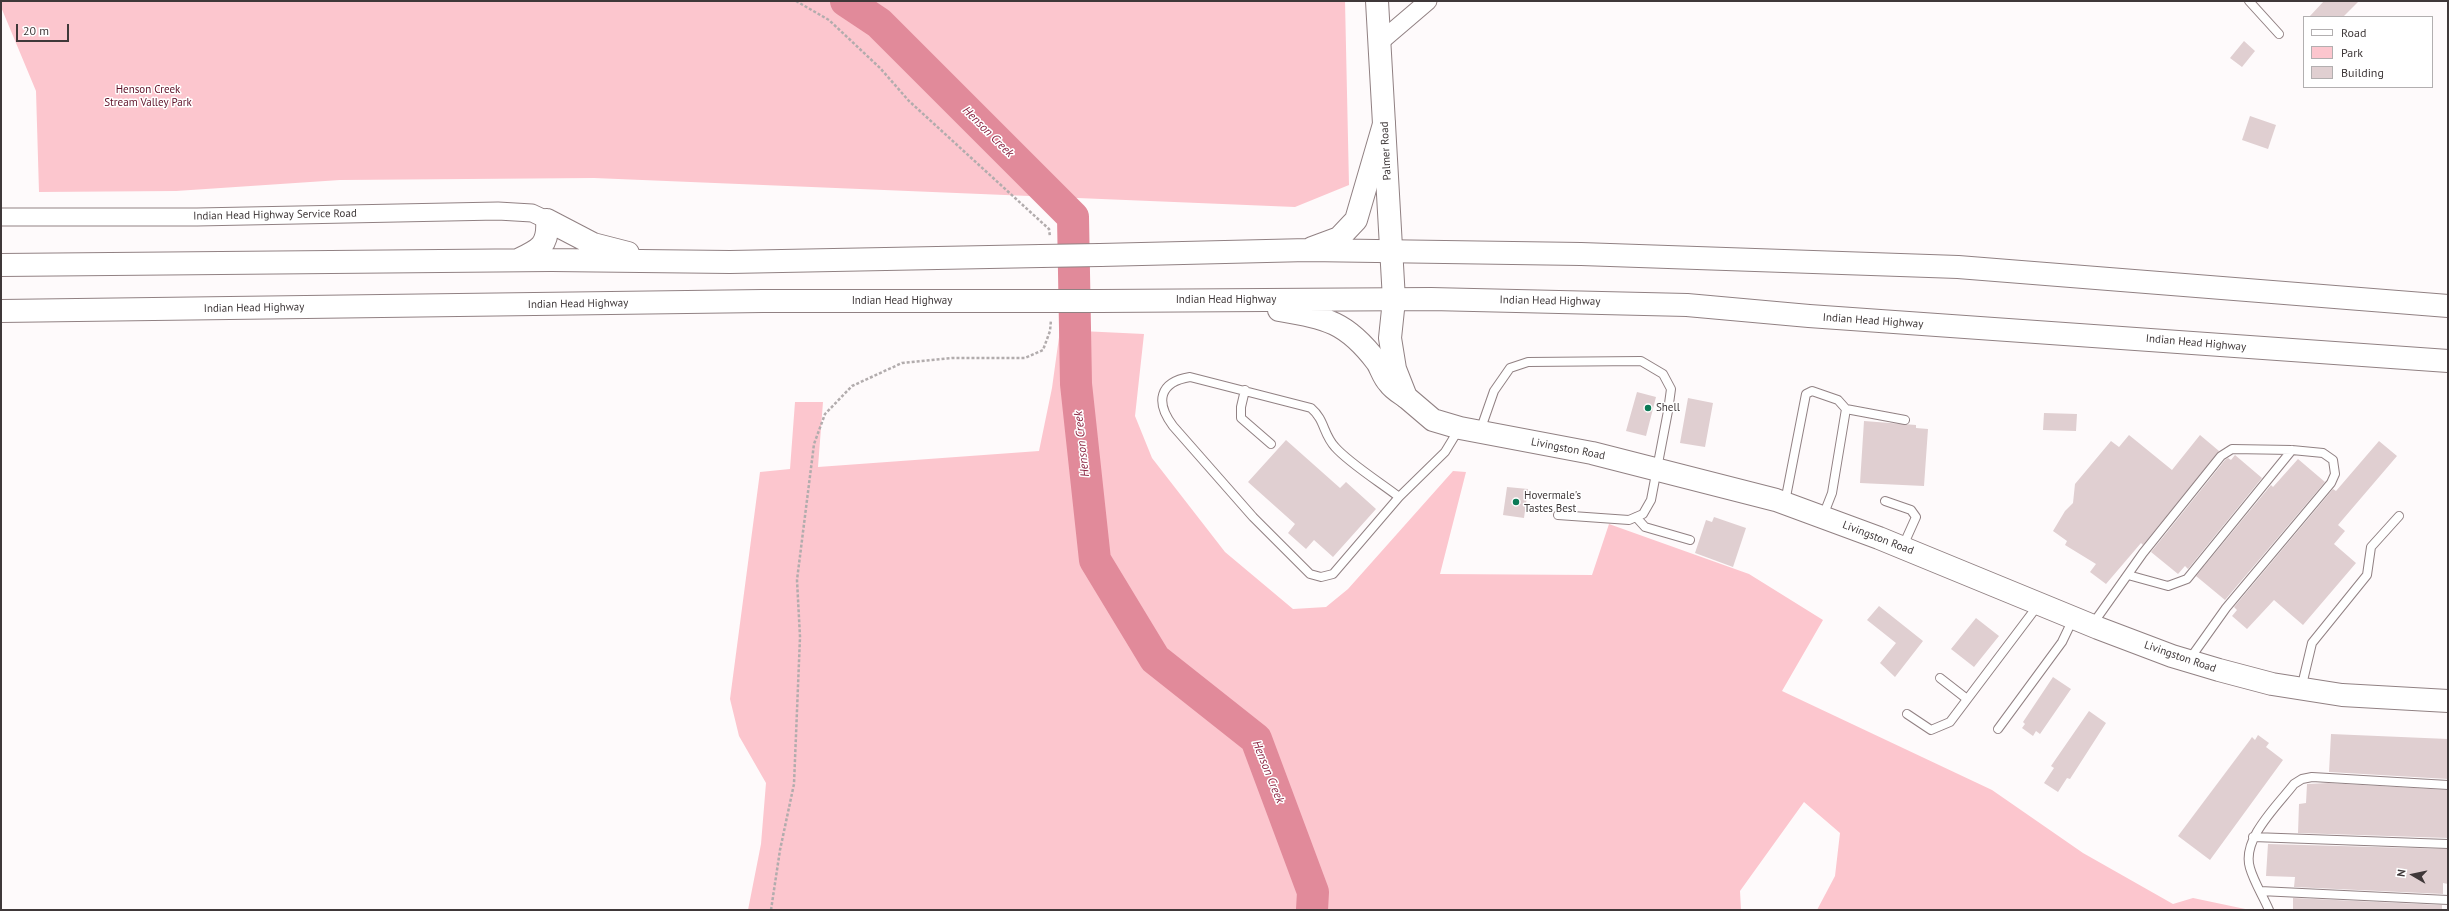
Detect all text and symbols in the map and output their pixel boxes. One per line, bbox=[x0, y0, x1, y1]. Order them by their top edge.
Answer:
scale bar bbox=[18, 16, 71, 42]
legend bbox=[2303, 16, 2433, 88]
text: 20 m bbox=[23, 23, 49, 38]
text: Road bbox=[2341, 25, 2366, 40]
text: Park bbox=[2341, 45, 2363, 60]
text: Building bbox=[2341, 65, 2384, 80]
park label: Henson Creek Stream Valley Park bbox=[104, 83, 192, 109]
water label: Henson Creek bbox=[959, 103, 1017, 161]
street label: Palmer Road bbox=[1378, 121, 1394, 181]
street label: Indian Head Highway Service Road bbox=[193, 207, 357, 223]
street label: Indian Head Highway bbox=[1176, 293, 1276, 307]
street label: Indian Head Highway bbox=[852, 294, 952, 308]
street label: Indian Head Highway bbox=[1500, 294, 1600, 308]
street label: Indian Head Highway bbox=[528, 297, 628, 311]
street label: Indian Head Highway bbox=[204, 301, 304, 315]
street label: Indian Head Highway bbox=[1822, 311, 1924, 331]
street label: Indian Head Highway bbox=[2145, 332, 2247, 354]
place label: Shell bbox=[1656, 401, 1680, 415]
marker: Shell bbox=[1643, 403, 1653, 413]
water label: Henson Creek bbox=[1071, 410, 1093, 478]
street label: Livingston Road bbox=[1530, 435, 1606, 463]
place label: Hovermale's Tastes Best bbox=[1524, 489, 1581, 515]
marker: Hovermale's Tastes Best bbox=[1511, 497, 1521, 507]
street label: Livingston Road bbox=[1841, 518, 1915, 558]
street label: Livingston Road bbox=[2142, 639, 2218, 675]
water label: Henson Creek bbox=[1249, 739, 1287, 805]
north arrow bbox=[2393, 855, 2433, 895]
text: N bbox=[2394, 868, 2409, 878]

